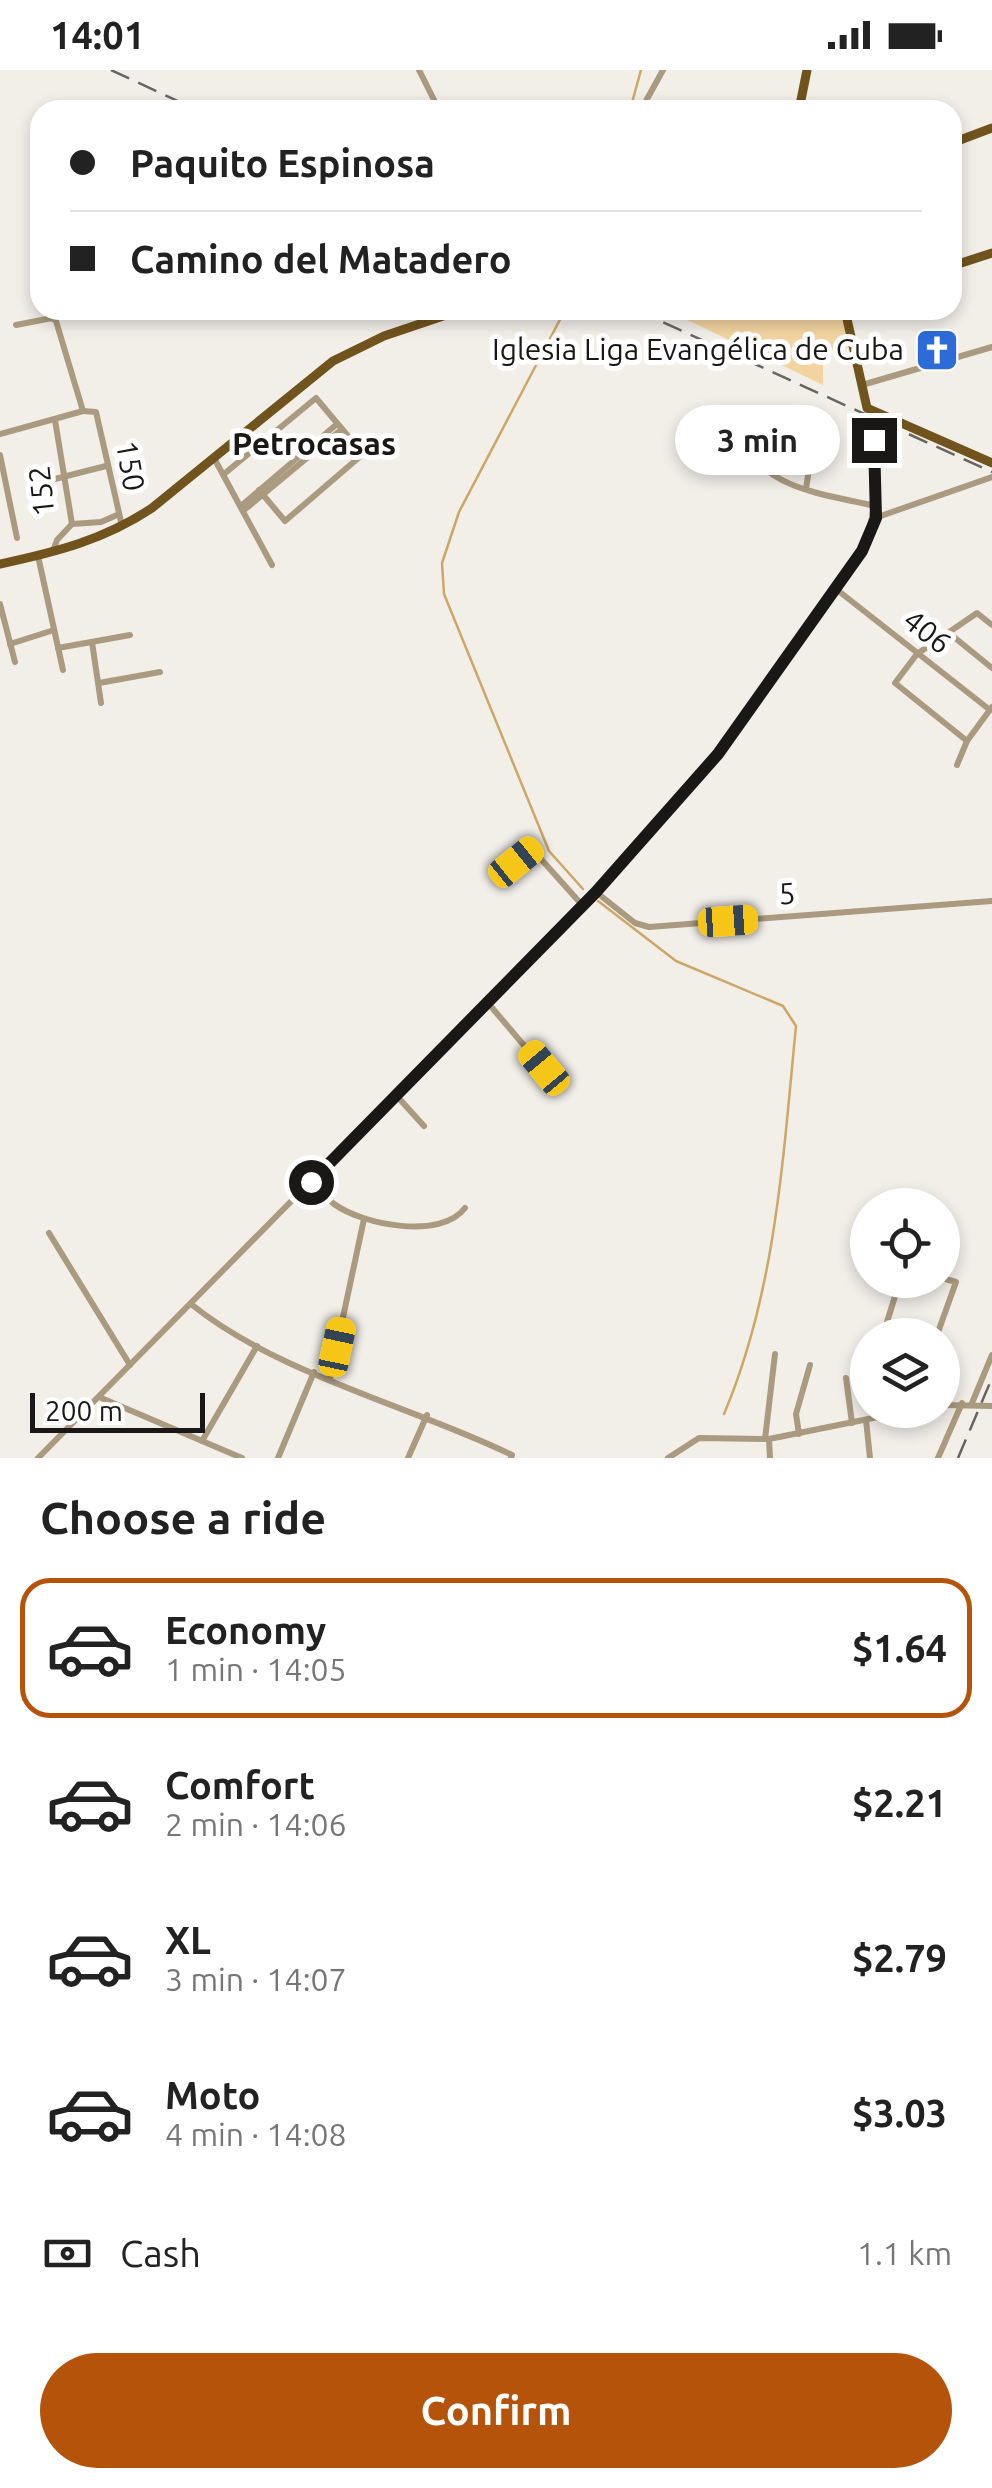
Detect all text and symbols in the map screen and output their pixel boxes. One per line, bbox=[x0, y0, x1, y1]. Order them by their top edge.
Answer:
text: 14:01 bbox=[50, 14, 145, 56]
text: Paquito Espinosa bbox=[130, 142, 435, 184]
text: Camino del Matadero bbox=[130, 238, 512, 280]
church icon: Iglesia Liga Evangélica de Cuba bbox=[914, 327, 960, 373]
place label: Iglesia Liga Evangélica de Cuba bbox=[492, 332, 904, 366]
callout: 3 min bbox=[674, 405, 839, 475]
route end bbox=[852, 418, 897, 463]
text: 3 min bbox=[717, 422, 798, 458]
district label: Petrocasas bbox=[232, 425, 396, 461]
street label: 150 bbox=[110, 438, 152, 494]
street label: 152 bbox=[21, 464, 61, 518]
street label: 406 bbox=[897, 602, 958, 660]
car bbox=[483, 831, 549, 893]
street label: 5 bbox=[777, 875, 797, 911]
car bbox=[697, 904, 759, 938]
car bbox=[513, 1035, 575, 1101]
route start bbox=[289, 1160, 334, 1205]
map controls bbox=[850, 1188, 960, 1428]
button: locate bbox=[850, 1188, 960, 1298]
car bbox=[316, 1315, 358, 1379]
button: layers bbox=[850, 1318, 960, 1428]
scale bar bbox=[30, 1388, 205, 1432]
text: 200 m bbox=[45, 1395, 123, 1426]
text: Choose a ride bbox=[40, 1492, 326, 1543]
icon: car bbox=[45, 1603, 135, 1693]
text: Economy bbox=[165, 1609, 326, 1651]
text: $1.64 bbox=[852, 1627, 947, 1669]
text: 1 min · 14:05 bbox=[165, 1651, 347, 1687]
icon: car bbox=[45, 1758, 135, 1848]
text: Comfort bbox=[165, 1764, 315, 1806]
text: $2.21 bbox=[852, 1782, 947, 1824]
text: 2 min · 14:06 bbox=[165, 1806, 347, 1842]
icon: car bbox=[45, 1913, 135, 2003]
text: XL bbox=[165, 1919, 211, 1961]
text: $2.79 bbox=[852, 1937, 947, 1979]
text: 3 min · 14:07 bbox=[165, 1961, 347, 1997]
icon: car bbox=[45, 2068, 135, 2158]
text: Moto bbox=[165, 2074, 260, 2116]
text: $3.03 bbox=[852, 2092, 947, 2134]
text: 4 min · 14:08 bbox=[165, 2116, 347, 2152]
icon: cash bbox=[40, 2226, 95, 2281]
text: Cash bbox=[120, 2232, 201, 2274]
text: 1.1 km bbox=[857, 2235, 952, 2271]
button: Confirm bbox=[40, 2353, 952, 2468]

